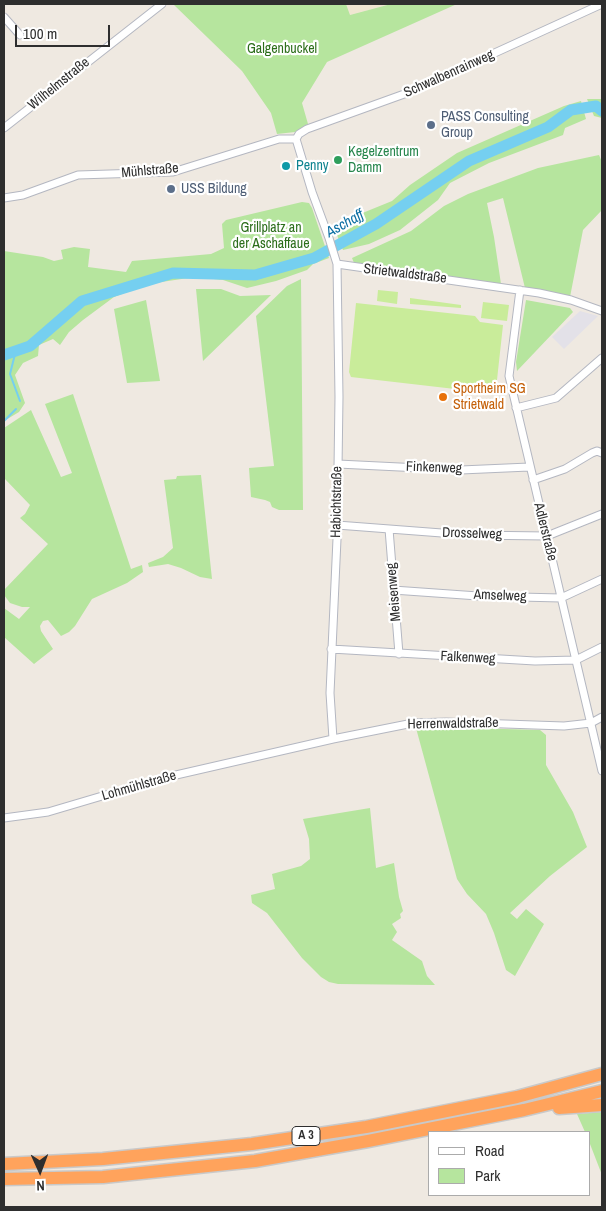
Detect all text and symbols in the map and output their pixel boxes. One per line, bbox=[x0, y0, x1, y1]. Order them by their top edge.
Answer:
scale bar bbox=[18, 15, 112, 47]
text: 100 m bbox=[23, 23, 57, 44]
park label: Galgenbuckel bbox=[247, 41, 317, 57]
street label: Schwalbenrainweg bbox=[401, 47, 497, 101]
street label: Wilhelmstraße bbox=[25, 54, 93, 114]
place label: PASS Consulting Group bbox=[441, 109, 529, 142]
marker: PASS Consulting Group bbox=[425, 119, 437, 131]
place label: Kegelzentrum Damm bbox=[348, 144, 419, 176]
marker: Kegelzentrum Damm bbox=[332, 154, 344, 166]
place label: Penny bbox=[296, 158, 329, 174]
street label: Mühlstraße bbox=[121, 160, 179, 182]
marker: Penny bbox=[280, 160, 292, 172]
place label: USS Bildung bbox=[181, 181, 247, 197]
marker: USS Bildung bbox=[165, 183, 177, 195]
water label: Aschaff bbox=[323, 206, 367, 242]
park label: Grillplatz an der Aschaffaue bbox=[232, 220, 310, 252]
street label: Strietwaldstraße bbox=[362, 261, 448, 287]
place label: Sportheim SG Strietwald bbox=[453, 381, 526, 414]
marker: Sportheim SG Strietwald bbox=[437, 391, 449, 403]
street label: Finkenweg bbox=[406, 459, 462, 477]
street label: Habichtstraße bbox=[328, 466, 346, 538]
street label: Adlerstraße bbox=[530, 501, 560, 563]
street label: Drosselweg bbox=[442, 525, 502, 543]
street label: Meisenweg bbox=[383, 562, 405, 622]
street label: Amselweg bbox=[473, 587, 527, 605]
street label: Falkenweg bbox=[440, 648, 496, 668]
street label: Herrenwaldstraße bbox=[407, 715, 499, 733]
street label: Lohmühlstraße bbox=[100, 767, 178, 805]
road number: A 3 bbox=[292, 1126, 320, 1146]
legend bbox=[428, 1131, 591, 1196]
text: Road bbox=[475, 1140, 504, 1161]
north arrow bbox=[15, 1146, 65, 1196]
text: Park bbox=[475, 1165, 500, 1186]
text: N bbox=[36, 1177, 45, 1195]

